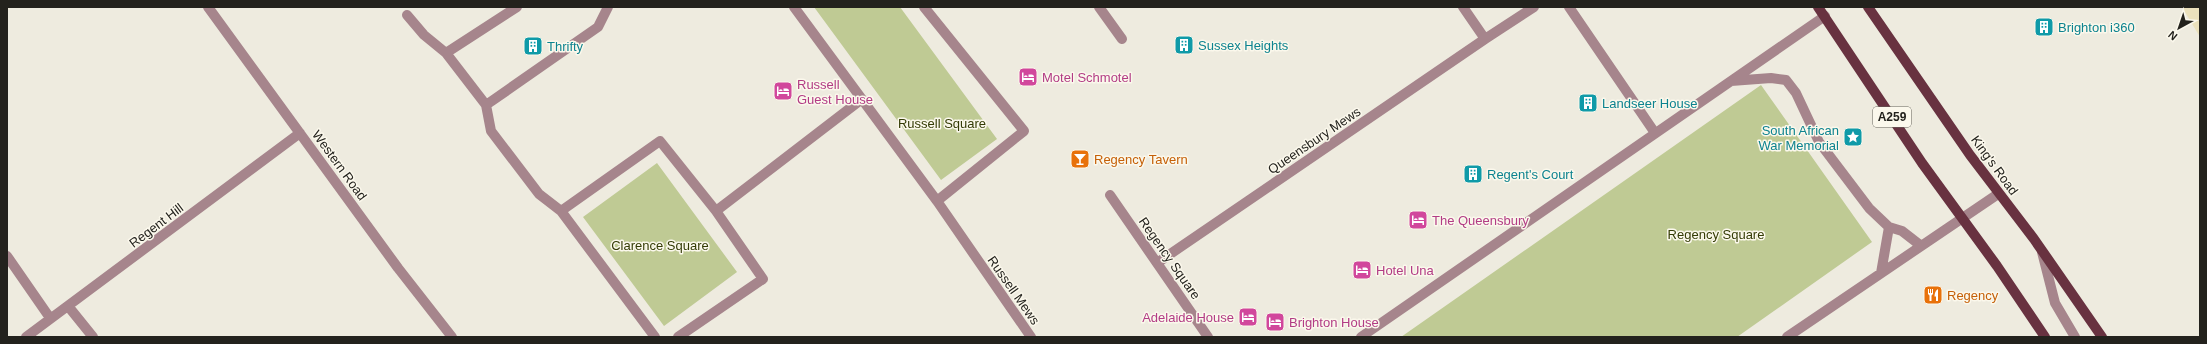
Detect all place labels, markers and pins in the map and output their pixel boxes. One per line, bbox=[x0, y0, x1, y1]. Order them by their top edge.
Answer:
building icon: Brighton i360 bbox=[2033, 16, 2055, 38]
place label: Brighton i360 bbox=[2058, 20, 2135, 35]
building icon: Sussex Heights bbox=[1173, 34, 1195, 56]
building icon: Thrifty bbox=[522, 35, 544, 57]
place label: Sussex Heights bbox=[1198, 38, 1289, 53]
place label: Thrifty bbox=[547, 39, 584, 54]
hotel icon: Motel Schmotel bbox=[1017, 66, 1039, 88]
place label: Motel Schmotel bbox=[1042, 70, 1132, 85]
place label: Russell Guest House bbox=[797, 77, 873, 107]
hotel icon: Russell Guest House bbox=[772, 80, 794, 102]
building icon: Landseer House bbox=[1577, 92, 1599, 114]
place label: Landseer House bbox=[1602, 96, 1697, 111]
place label: South African War Memorial bbox=[1759, 123, 1839, 153]
place icon: South African War Memorial bbox=[1842, 126, 1864, 148]
bar icon: Regency Tavern bbox=[1069, 148, 1091, 170]
place label: Regency Tavern bbox=[1094, 152, 1188, 167]
building icon: Regent's Court bbox=[1462, 163, 1484, 185]
place label: Regent's Court bbox=[1487, 167, 1574, 182]
hotel icon: The Queensbury bbox=[1407, 209, 1429, 231]
place label: The Queensbury bbox=[1432, 213, 1529, 228]
hotel icon: Hotel Una bbox=[1351, 259, 1373, 281]
place label: Hotel Una bbox=[1376, 263, 1435, 278]
restaurant icon: Regency bbox=[1922, 284, 1944, 306]
place label: Regency bbox=[1947, 288, 1999, 303]
hotel icon: Adelaide House bbox=[1237, 306, 1259, 328]
place label: Adelaide House bbox=[1142, 310, 1234, 325]
hotel icon: Brighton House bbox=[1264, 311, 1286, 333]
place label: Brighton House bbox=[1289, 315, 1379, 330]

